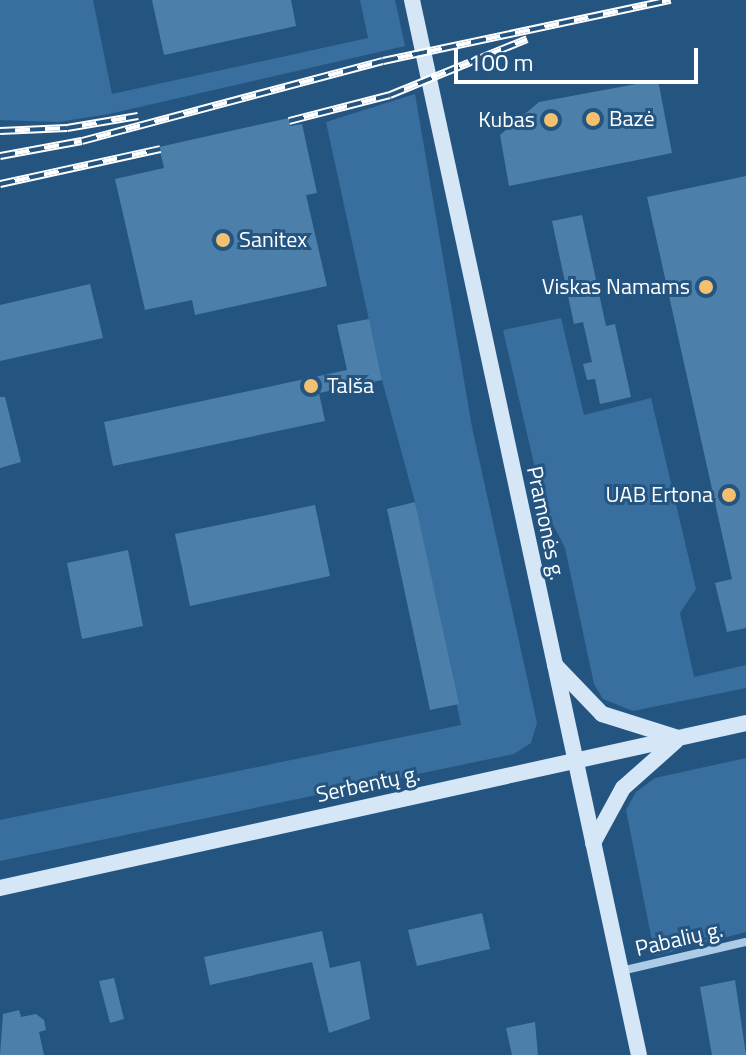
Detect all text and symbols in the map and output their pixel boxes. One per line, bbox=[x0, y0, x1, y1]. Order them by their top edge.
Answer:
scale bar bbox=[458, 32, 702, 82]
text: 100 m bbox=[468, 44, 534, 80]
place label: Bazė bbox=[609, 106, 655, 132]
place label: Kubas bbox=[478, 107, 535, 133]
marker: Bazė bbox=[584, 110, 602, 128]
marker: Kubas bbox=[542, 111, 560, 129]
place label: Sanitex bbox=[239, 227, 307, 253]
marker: Sanitex bbox=[214, 231, 232, 249]
place label: Viskas Namams bbox=[542, 274, 690, 300]
marker: Viskas Namams bbox=[697, 278, 715, 296]
place label: Talša bbox=[327, 373, 374, 399]
marker: Talša bbox=[302, 377, 320, 395]
street label: Pramonės g. bbox=[521, 464, 571, 582]
place label: UAB Ertona bbox=[606, 482, 713, 508]
marker: UAB Ertona bbox=[720, 486, 738, 504]
street label: Serbentų g. bbox=[314, 760, 422, 808]
street label: Pabalių g. bbox=[633, 916, 725, 962]

